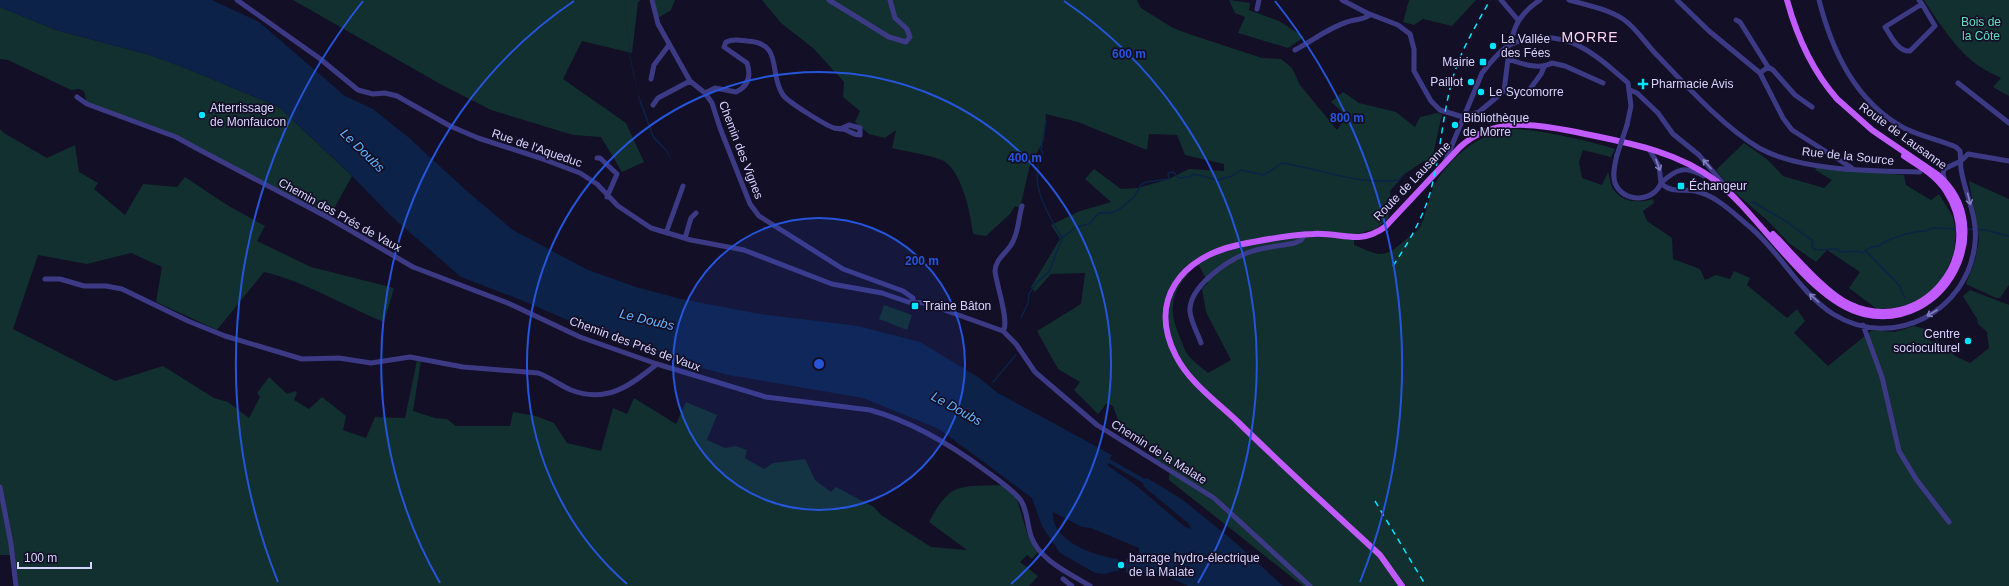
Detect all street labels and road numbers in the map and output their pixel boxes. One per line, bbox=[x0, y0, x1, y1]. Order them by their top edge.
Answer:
street label: Chemin des Vignes bbox=[716, 99, 766, 201]
street label: Route de Lausanne bbox=[1857, 100, 1950, 173]
street label: Rue de l'Aqueduc bbox=[490, 126, 584, 170]
street label: Route de Lausanne bbox=[1371, 138, 1454, 224]
street label: Rue de la Source bbox=[1801, 144, 1895, 168]
street label: Chemin des Prés de Vaux bbox=[276, 175, 404, 255]
street label: Chemin des Prés de Vaux bbox=[568, 314, 702, 374]
street label: Chemin de la Malate bbox=[1109, 417, 1210, 487]

